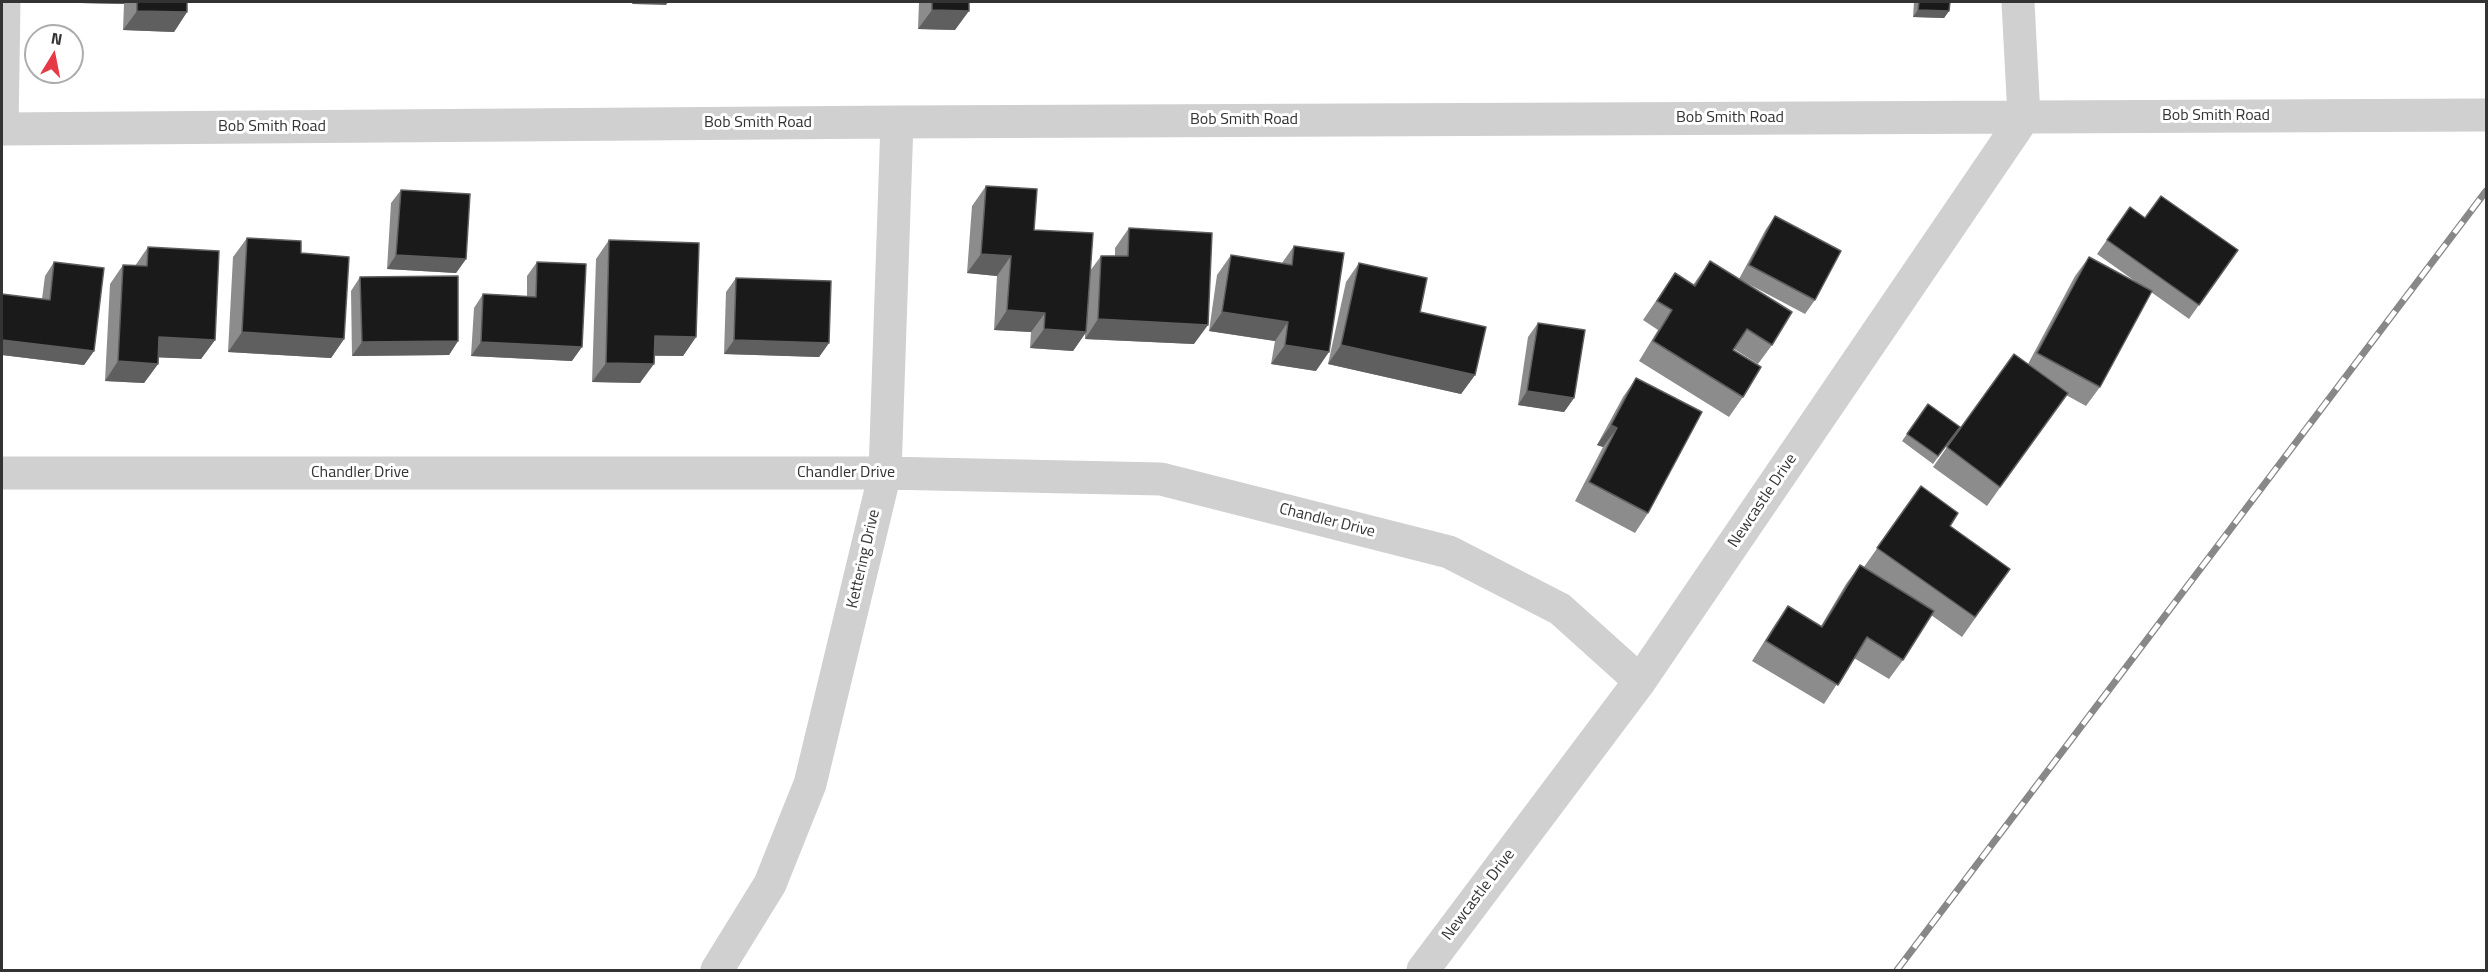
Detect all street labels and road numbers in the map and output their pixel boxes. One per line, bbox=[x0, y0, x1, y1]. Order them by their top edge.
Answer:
street label: Bob Smith Road bbox=[2162, 106, 2270, 126]
street label: Bob Smith Road bbox=[1676, 108, 1784, 128]
street label: Bob Smith Road bbox=[1190, 110, 1298, 130]
street label: Bob Smith Road bbox=[704, 113, 812, 133]
street label: Bob Smith Road bbox=[218, 117, 326, 137]
street label: Newcastle Drive bbox=[1725, 450, 1801, 552]
street label: Chandler Drive bbox=[311, 463, 409, 483]
street label: Chandler Drive bbox=[797, 463, 895, 483]
street label: Chandler Drive bbox=[1277, 500, 1377, 542]
street label: Kettering Drive bbox=[843, 508, 885, 610]
street label: Newcastle Drive bbox=[1438, 846, 1520, 944]

